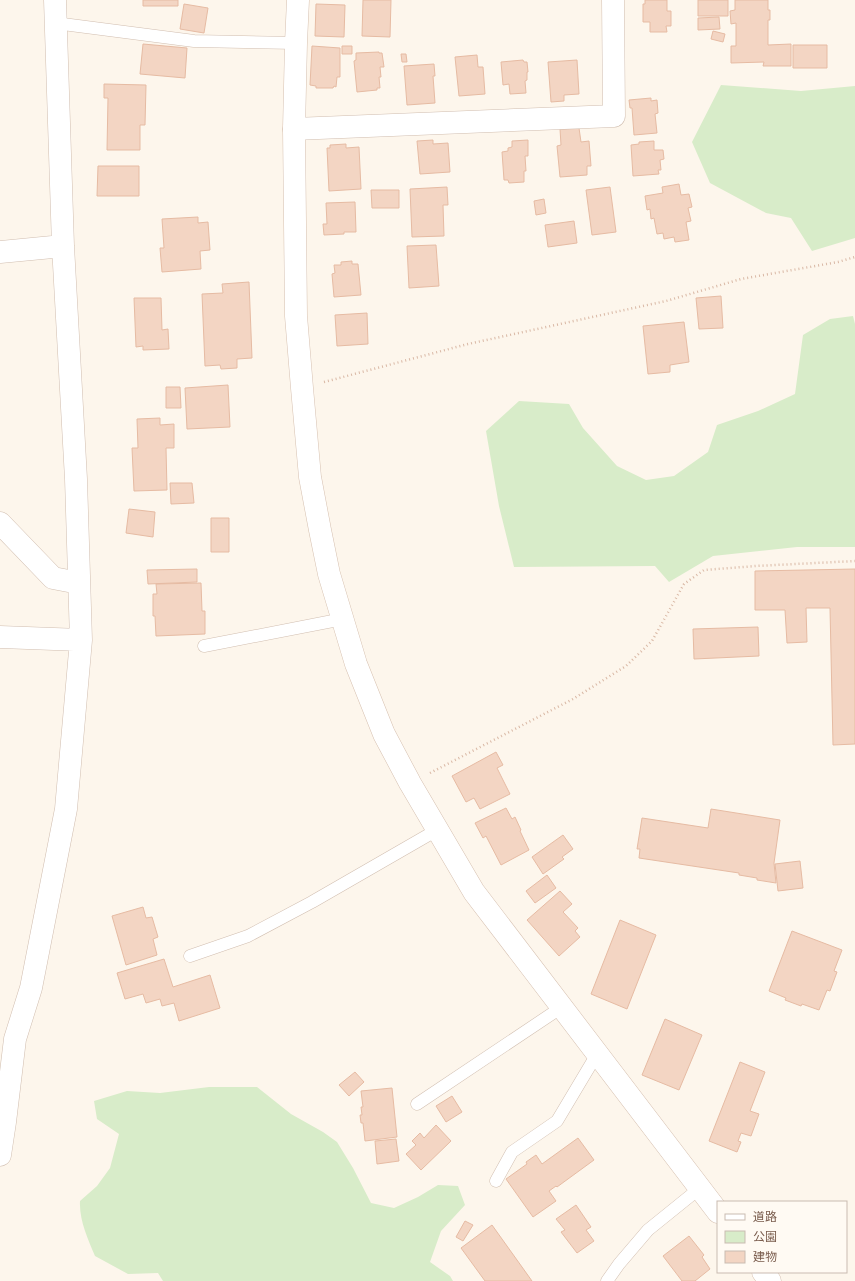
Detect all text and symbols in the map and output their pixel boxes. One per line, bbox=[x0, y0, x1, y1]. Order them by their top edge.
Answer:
legend bbox=[717, 1201, 847, 1273]
text: 道路 bbox=[753, 1210, 777, 1223]
text: 公園 bbox=[753, 1230, 777, 1243]
text: 建物 bbox=[753, 1250, 777, 1263]

